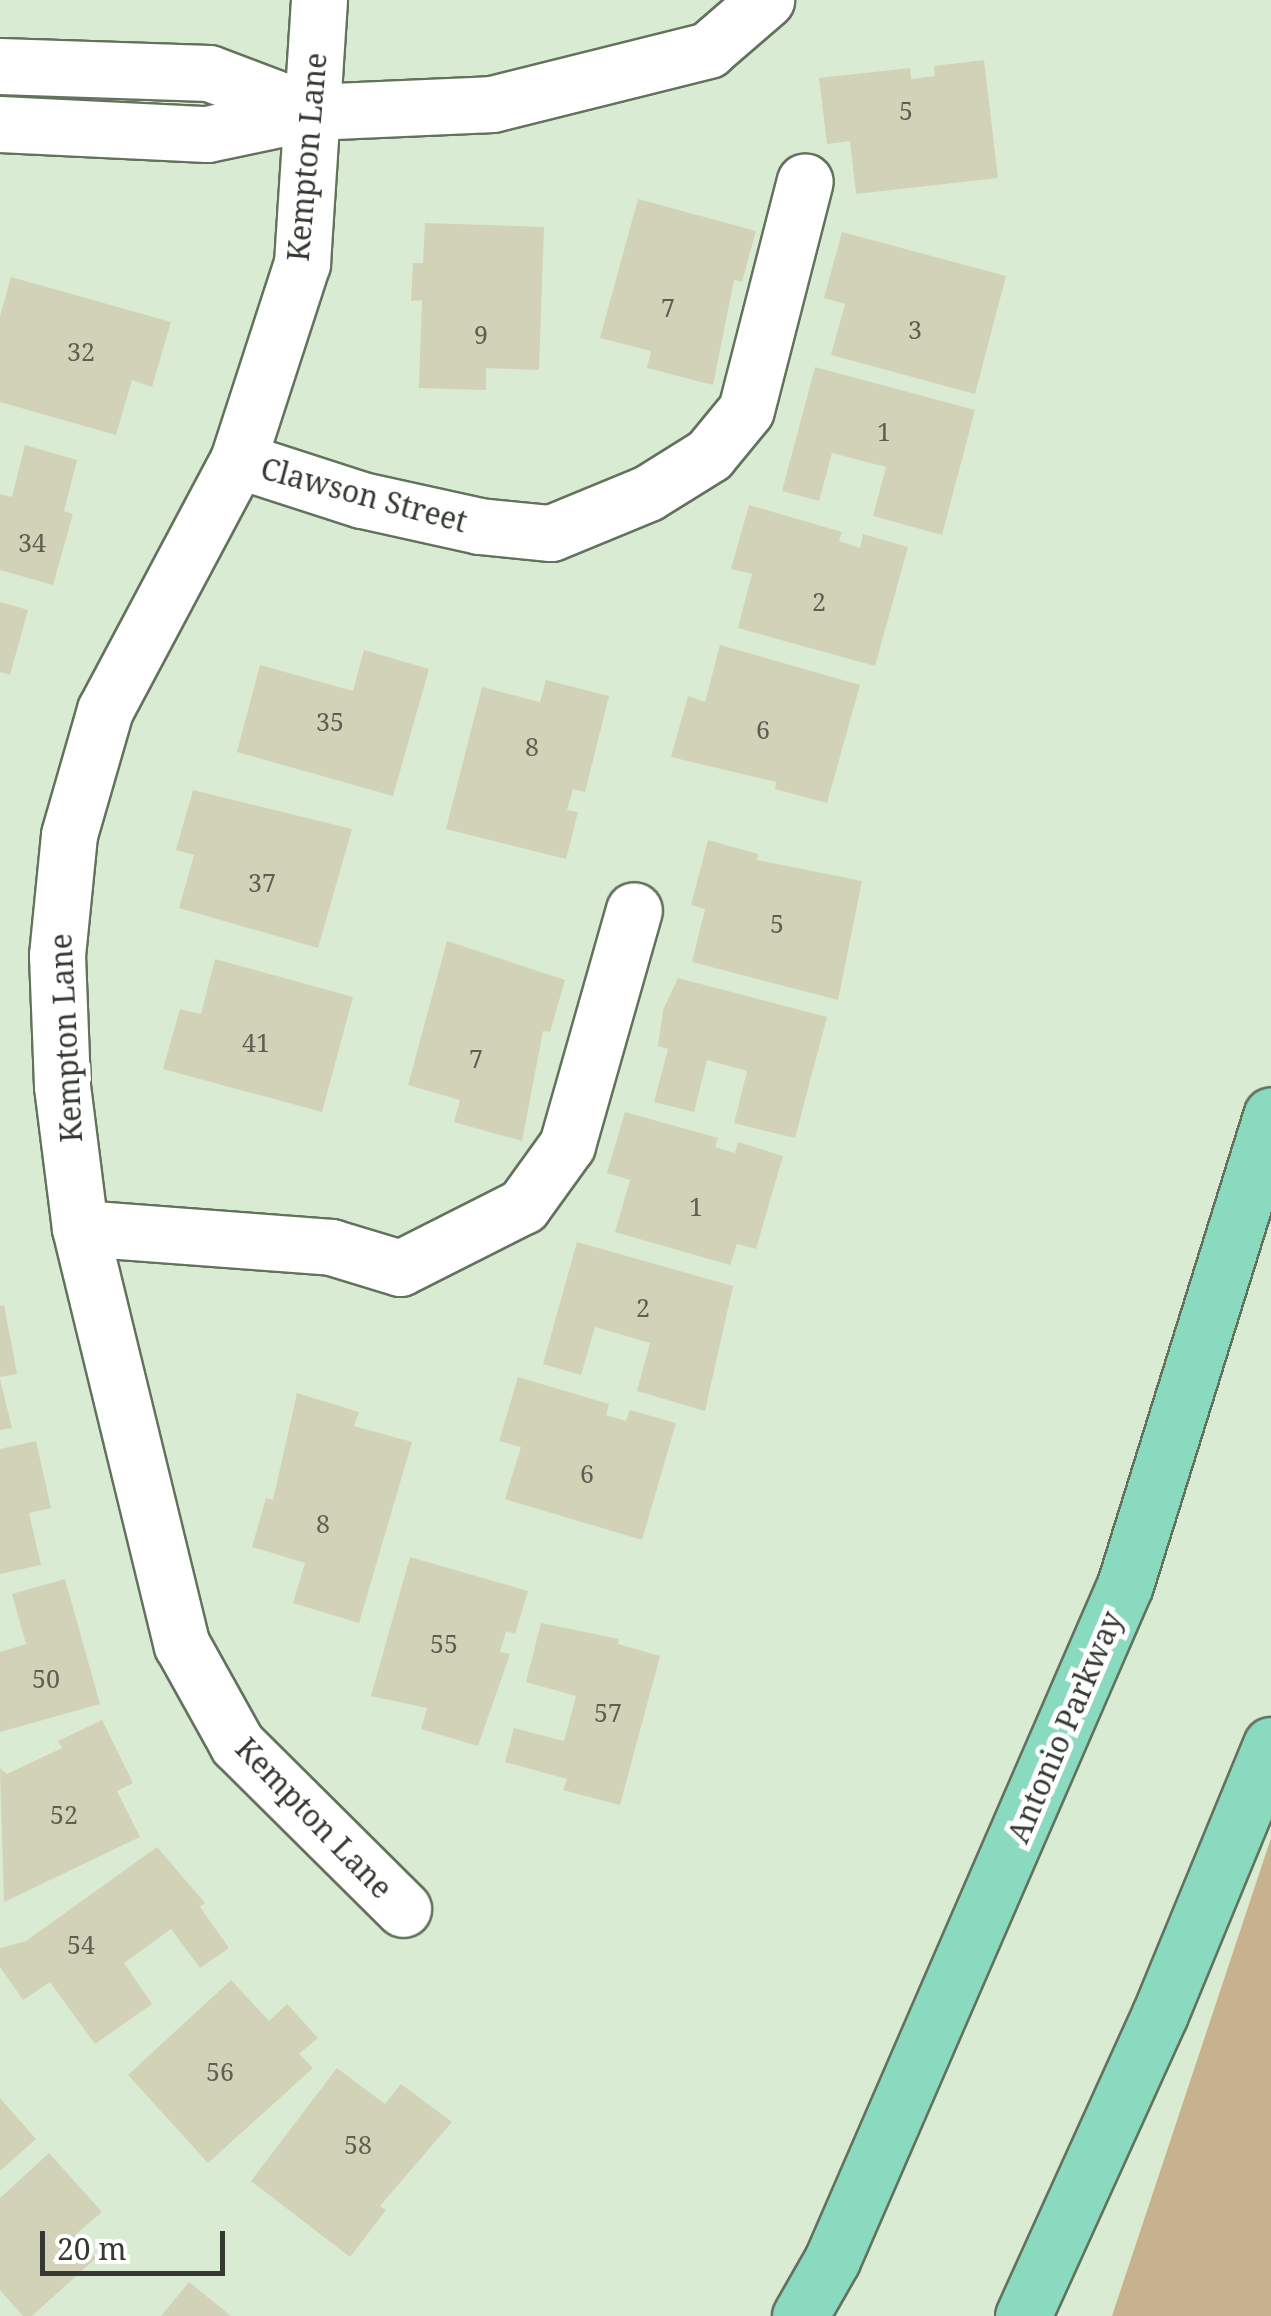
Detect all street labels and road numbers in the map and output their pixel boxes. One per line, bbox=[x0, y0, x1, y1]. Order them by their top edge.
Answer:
street label: Kempton Lane bbox=[280, 51, 334, 263]
street label: Clawson Street bbox=[257, 450, 471, 540]
street label: Kempton Lane bbox=[43, 933, 89, 1143]
street label: Antonio Parkway bbox=[1000, 1606, 1130, 1848]
street label: Kempton Lane bbox=[228, 1730, 400, 1906]

